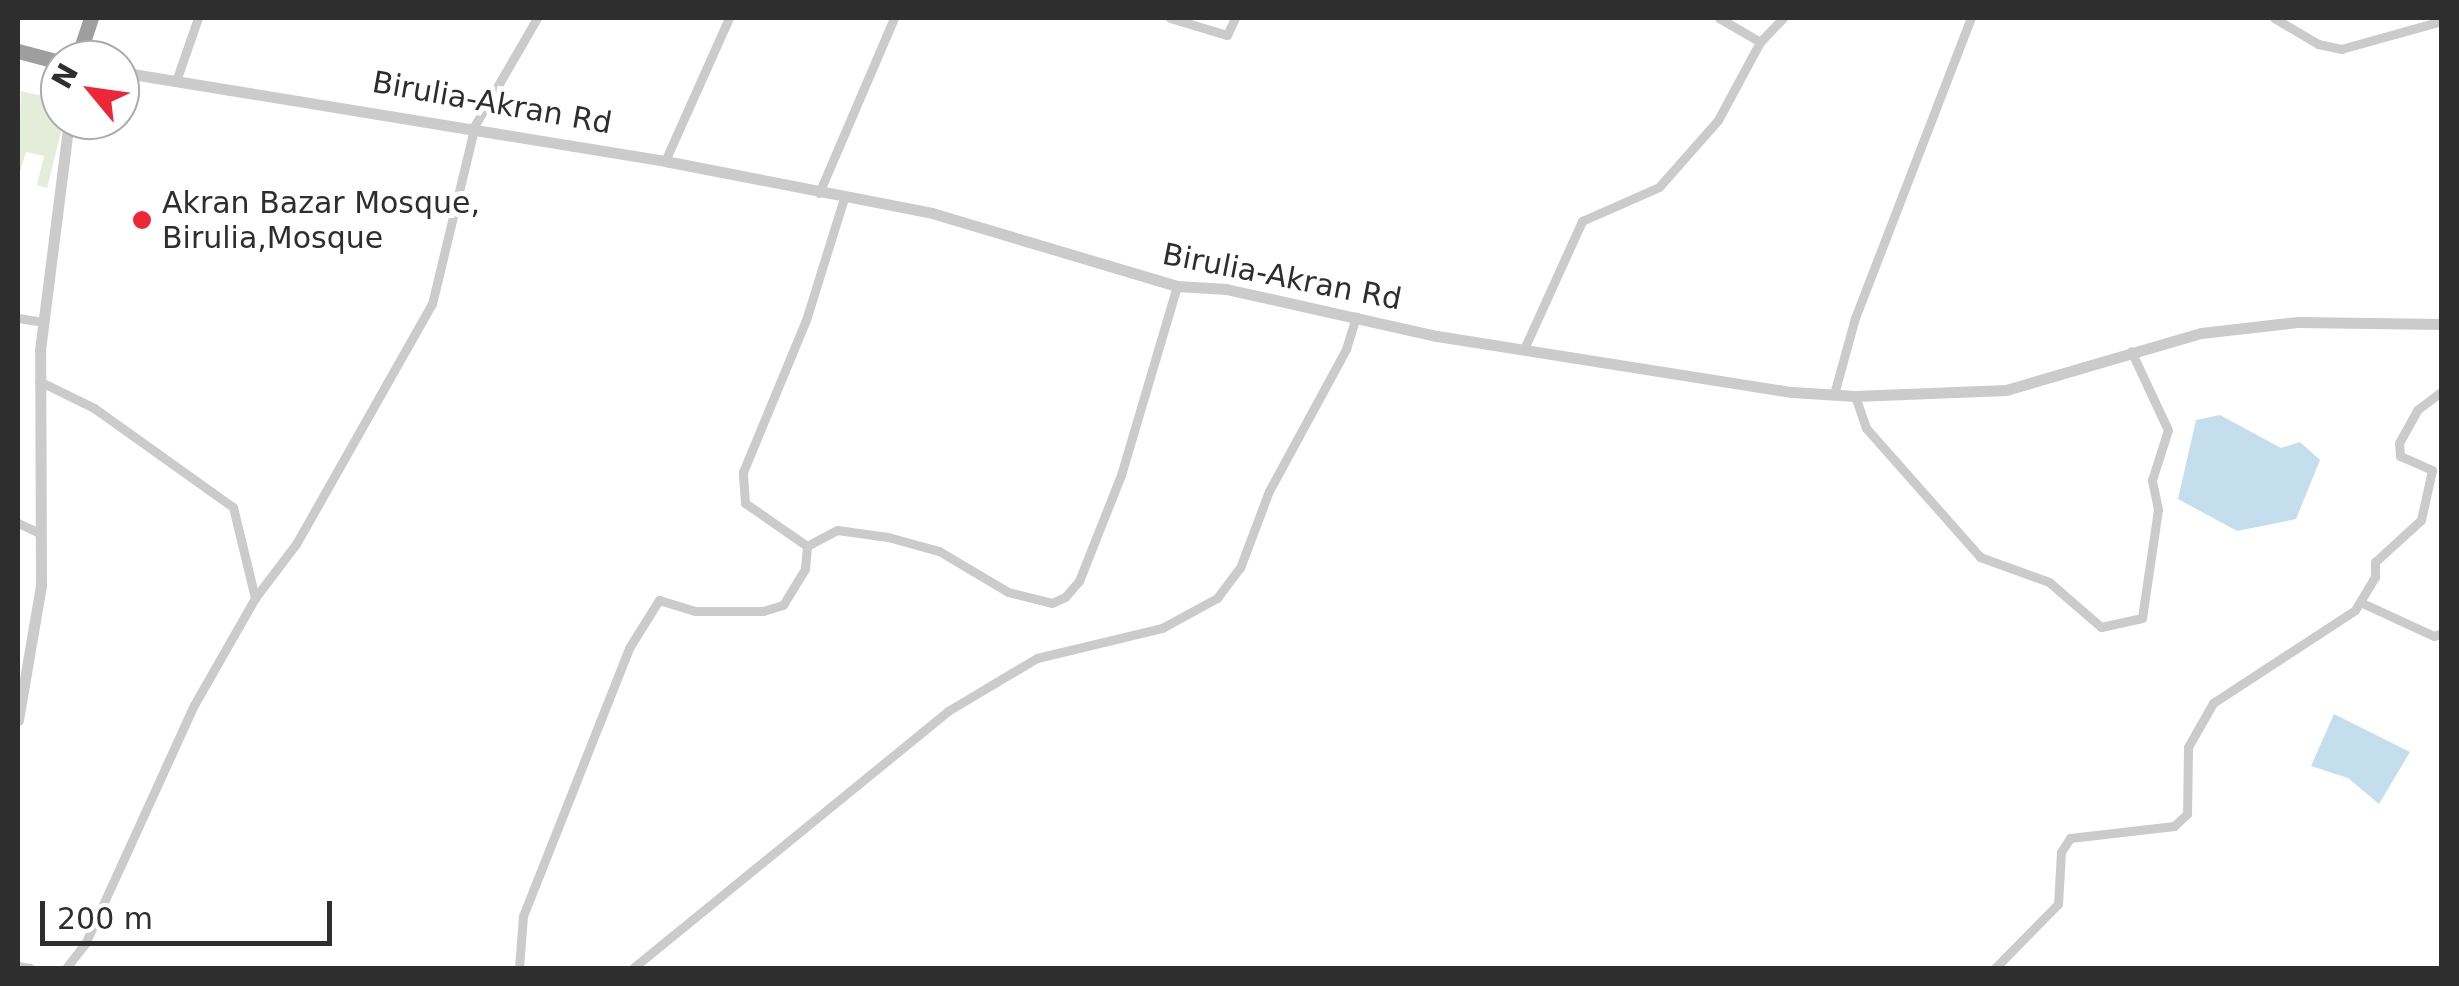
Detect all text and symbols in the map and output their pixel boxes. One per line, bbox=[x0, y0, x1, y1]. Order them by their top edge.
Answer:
north arrow bbox=[40, 40, 140, 140]
text: N bbox=[45, 58, 85, 94]
street label: Birulia-Akran Rd bbox=[369, 64, 615, 142]
place label: Akran Bazar Mosque, Birulia,Mosque bbox=[162, 185, 480, 256]
marker: Akran Bazar Mosque, Birulia,Mosque bbox=[131, 209, 153, 231]
street label: Birulia-Akran Rd bbox=[1160, 236, 1404, 318]
scale bar bbox=[45, 881, 338, 943]
text: 200 m bbox=[57, 901, 153, 936]

